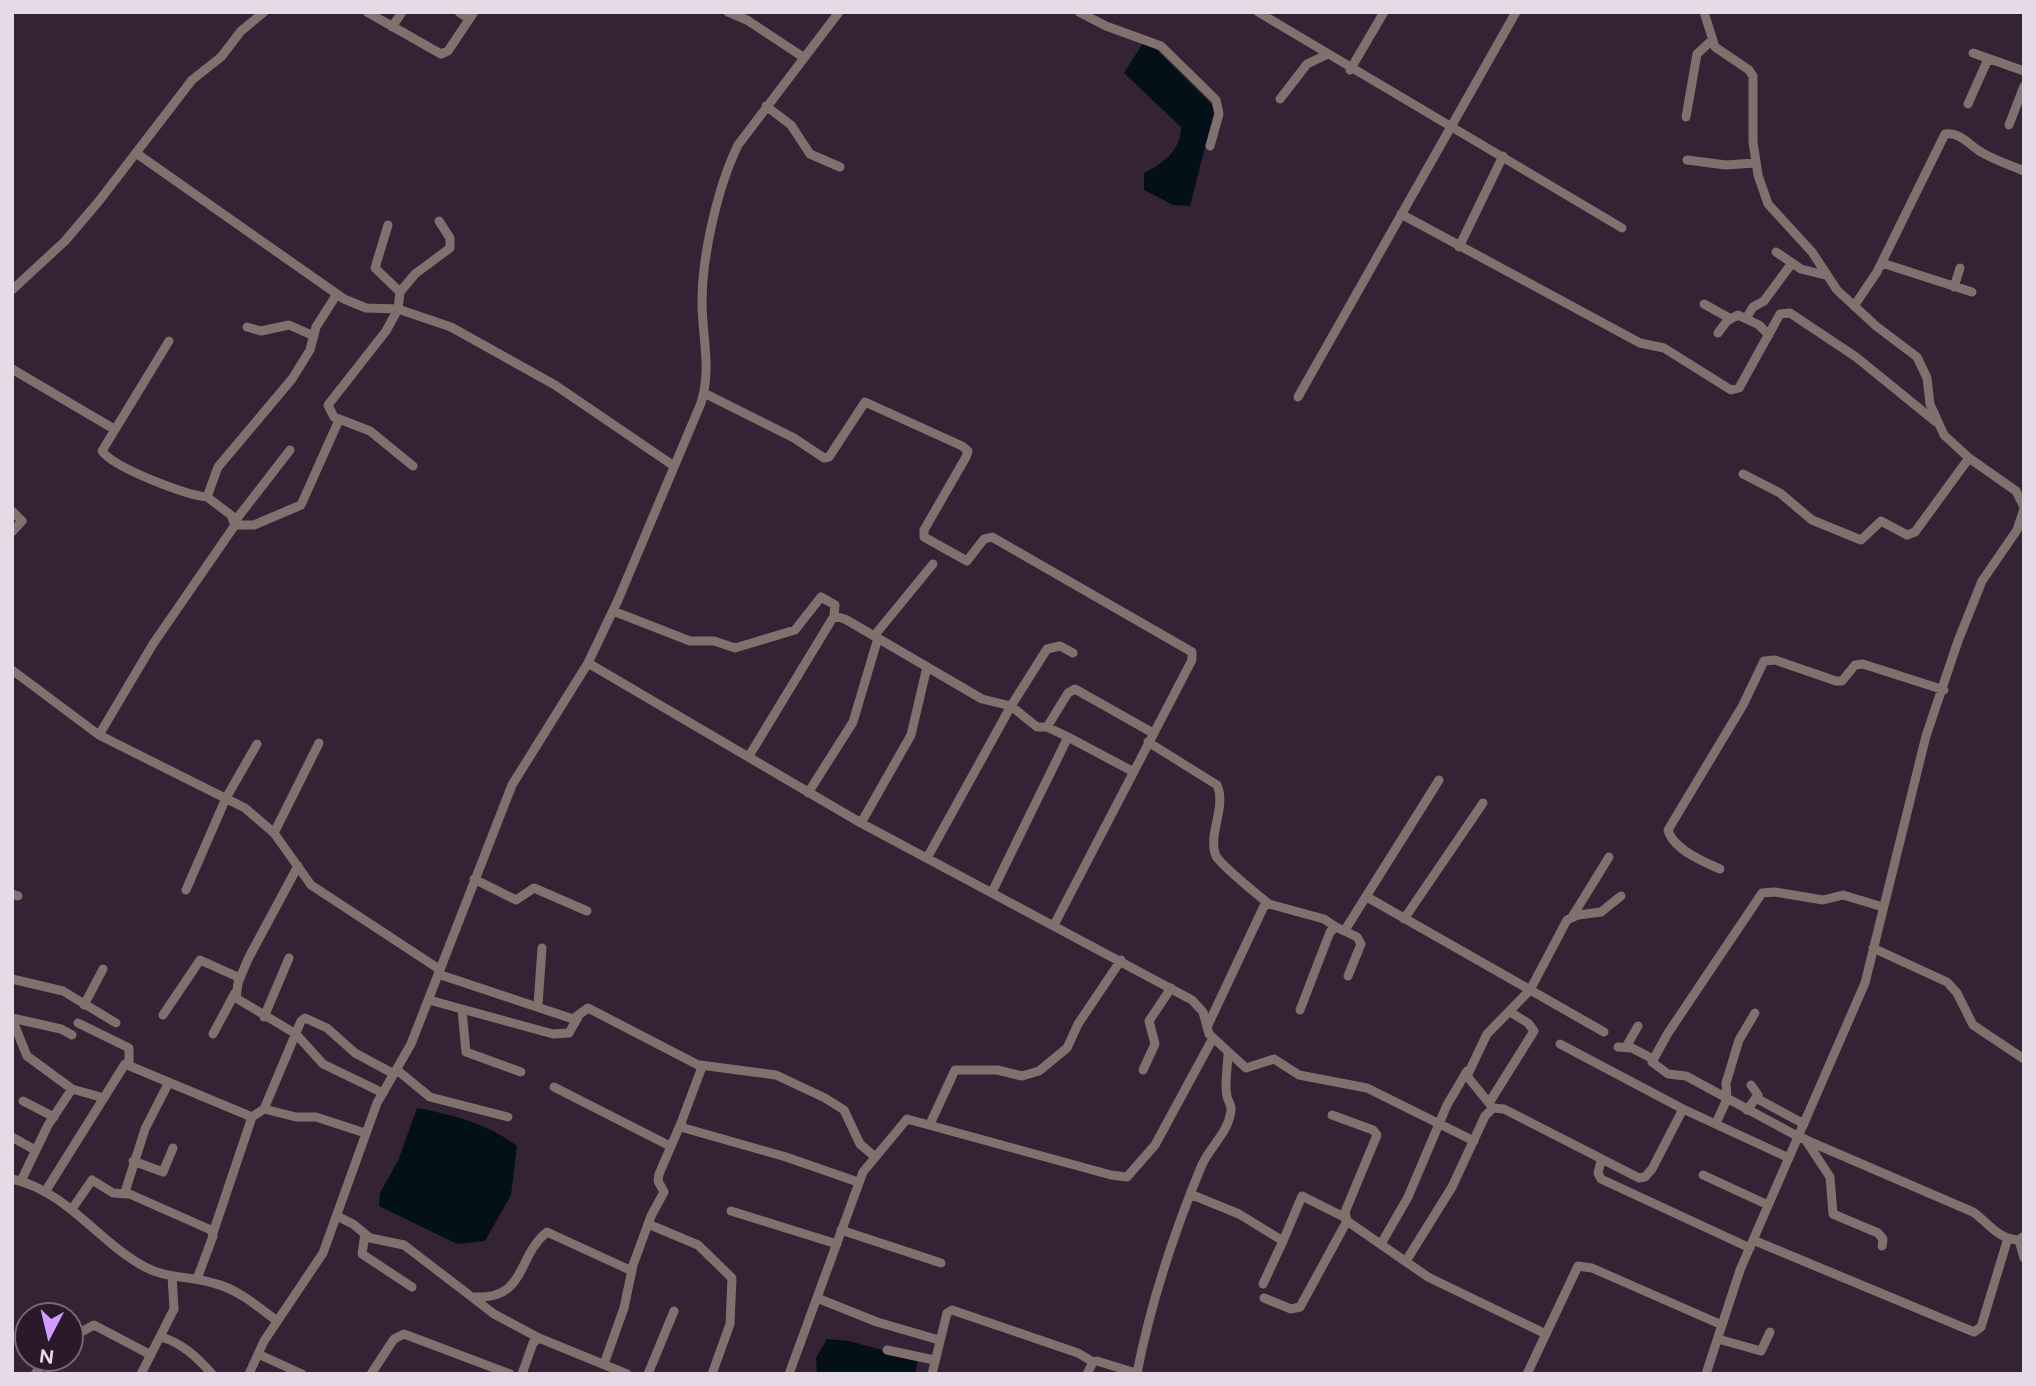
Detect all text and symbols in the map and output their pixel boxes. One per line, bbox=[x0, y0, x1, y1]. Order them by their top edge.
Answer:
north arrow bbox=[14, 1302, 84, 1372]
text: N bbox=[38, 1344, 55, 1369]

